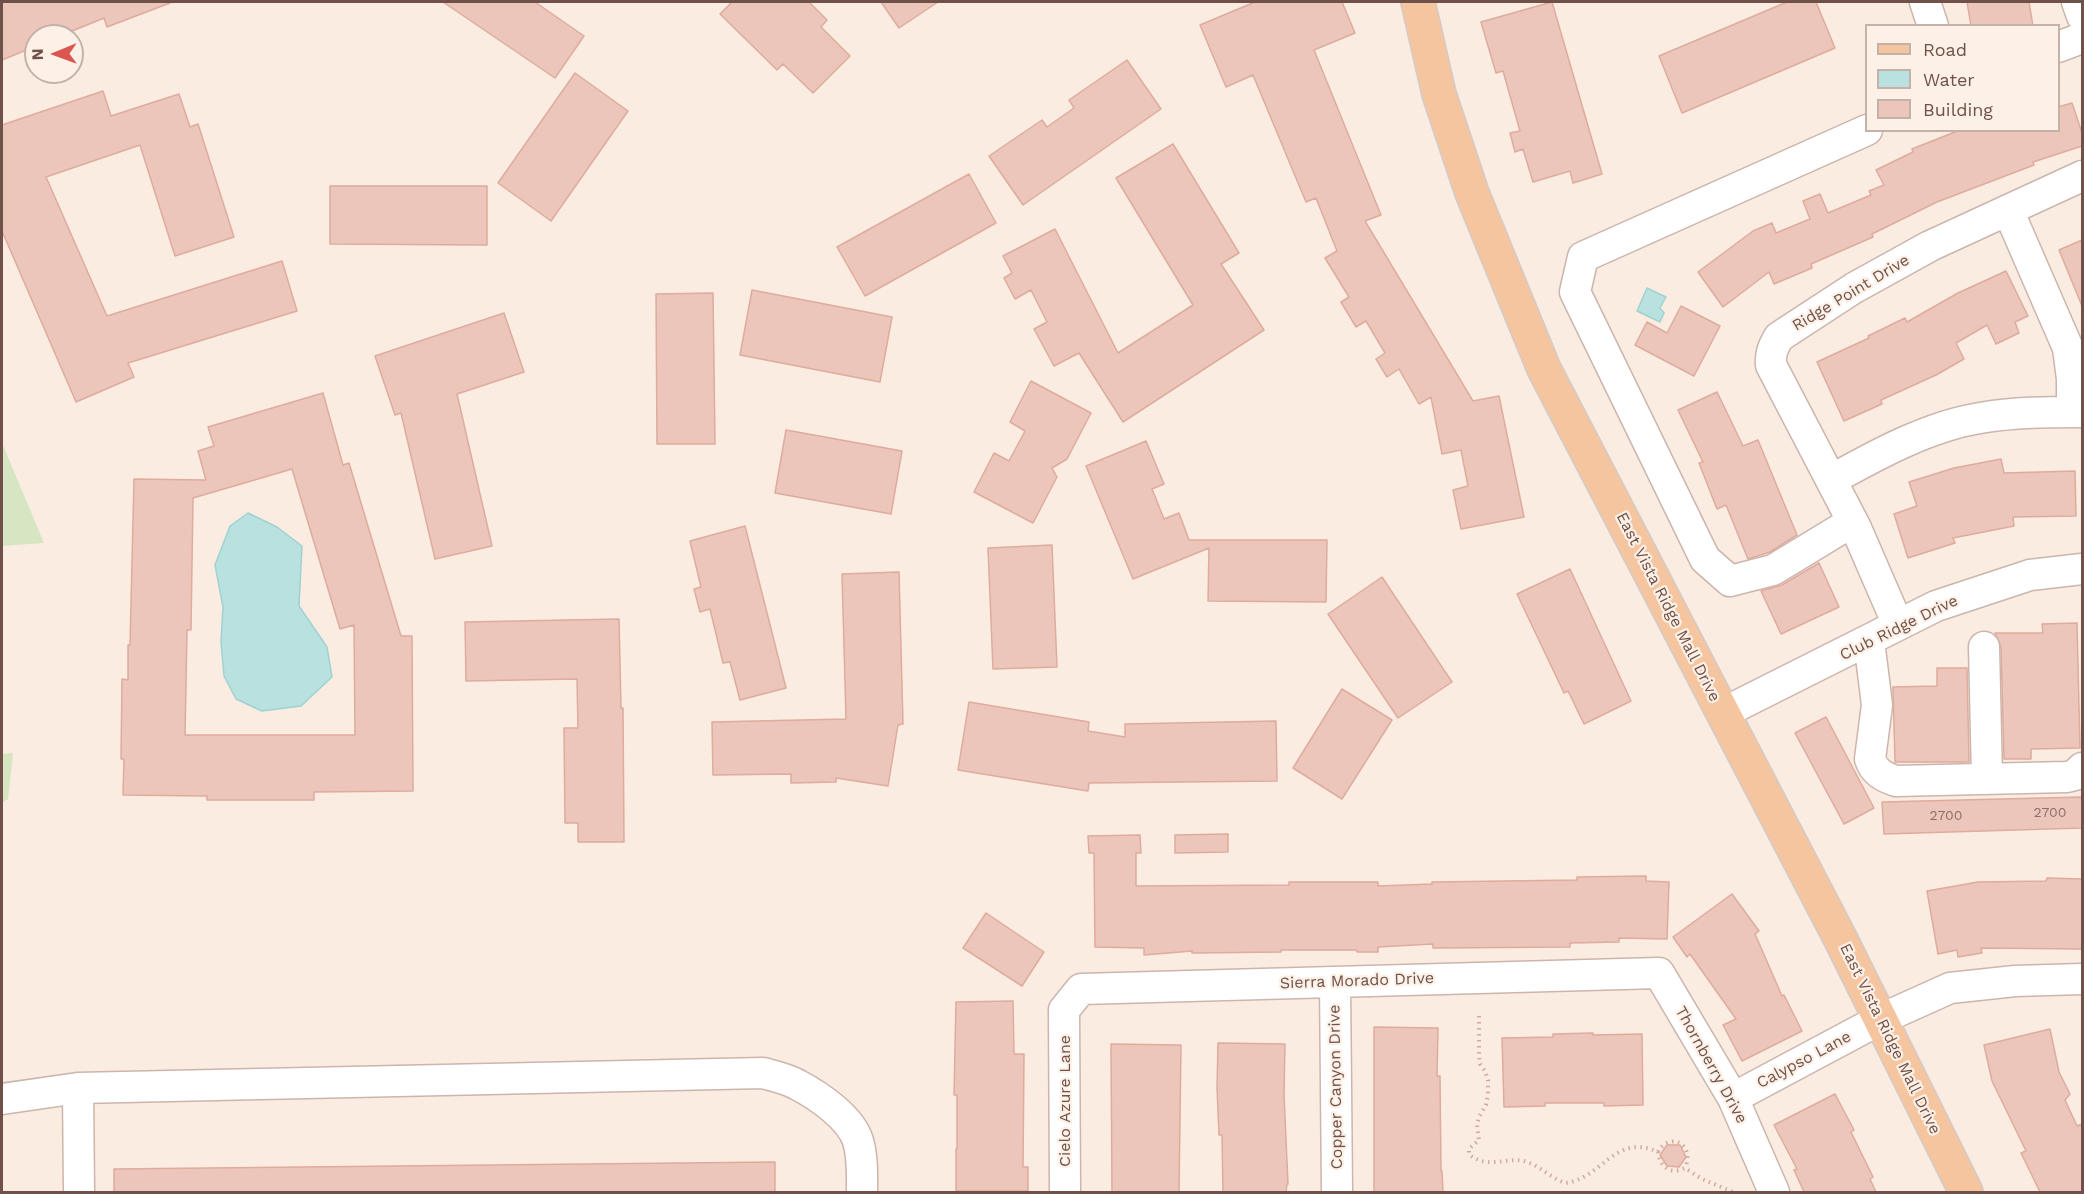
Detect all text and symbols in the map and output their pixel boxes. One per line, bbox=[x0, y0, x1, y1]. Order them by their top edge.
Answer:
north arrow bbox=[24, 24, 84, 84]
legend bbox=[1865, 24, 2060, 132]
text: Road bbox=[1923, 39, 1967, 60]
text: N bbox=[28, 48, 47, 60]
text: Water bbox=[1923, 69, 1975, 90]
text: Building bbox=[1923, 99, 1993, 120]
street label: Ridge Point Drive bbox=[1789, 250, 1913, 336]
street label: East Vista Ridge Mall Drive bbox=[1612, 509, 1724, 705]
street label: Club Ridge Drive bbox=[1837, 591, 1961, 665]
house number: 2700 bbox=[2034, 805, 2066, 821]
house number: 2700 bbox=[1930, 808, 1962, 824]
street label: East Vista Ridge Mall Drive bbox=[1835, 940, 1945, 1138]
street label: Sierra Morado Drive bbox=[1280, 969, 1434, 993]
street label: Thornberry Drive bbox=[1671, 1003, 1751, 1127]
street label: Copper Canyon Drive bbox=[1325, 1005, 1347, 1169]
street label: Calypso Lane bbox=[1754, 1027, 1854, 1093]
street label: Cielo Azure Lane bbox=[1055, 1035, 1075, 1167]

